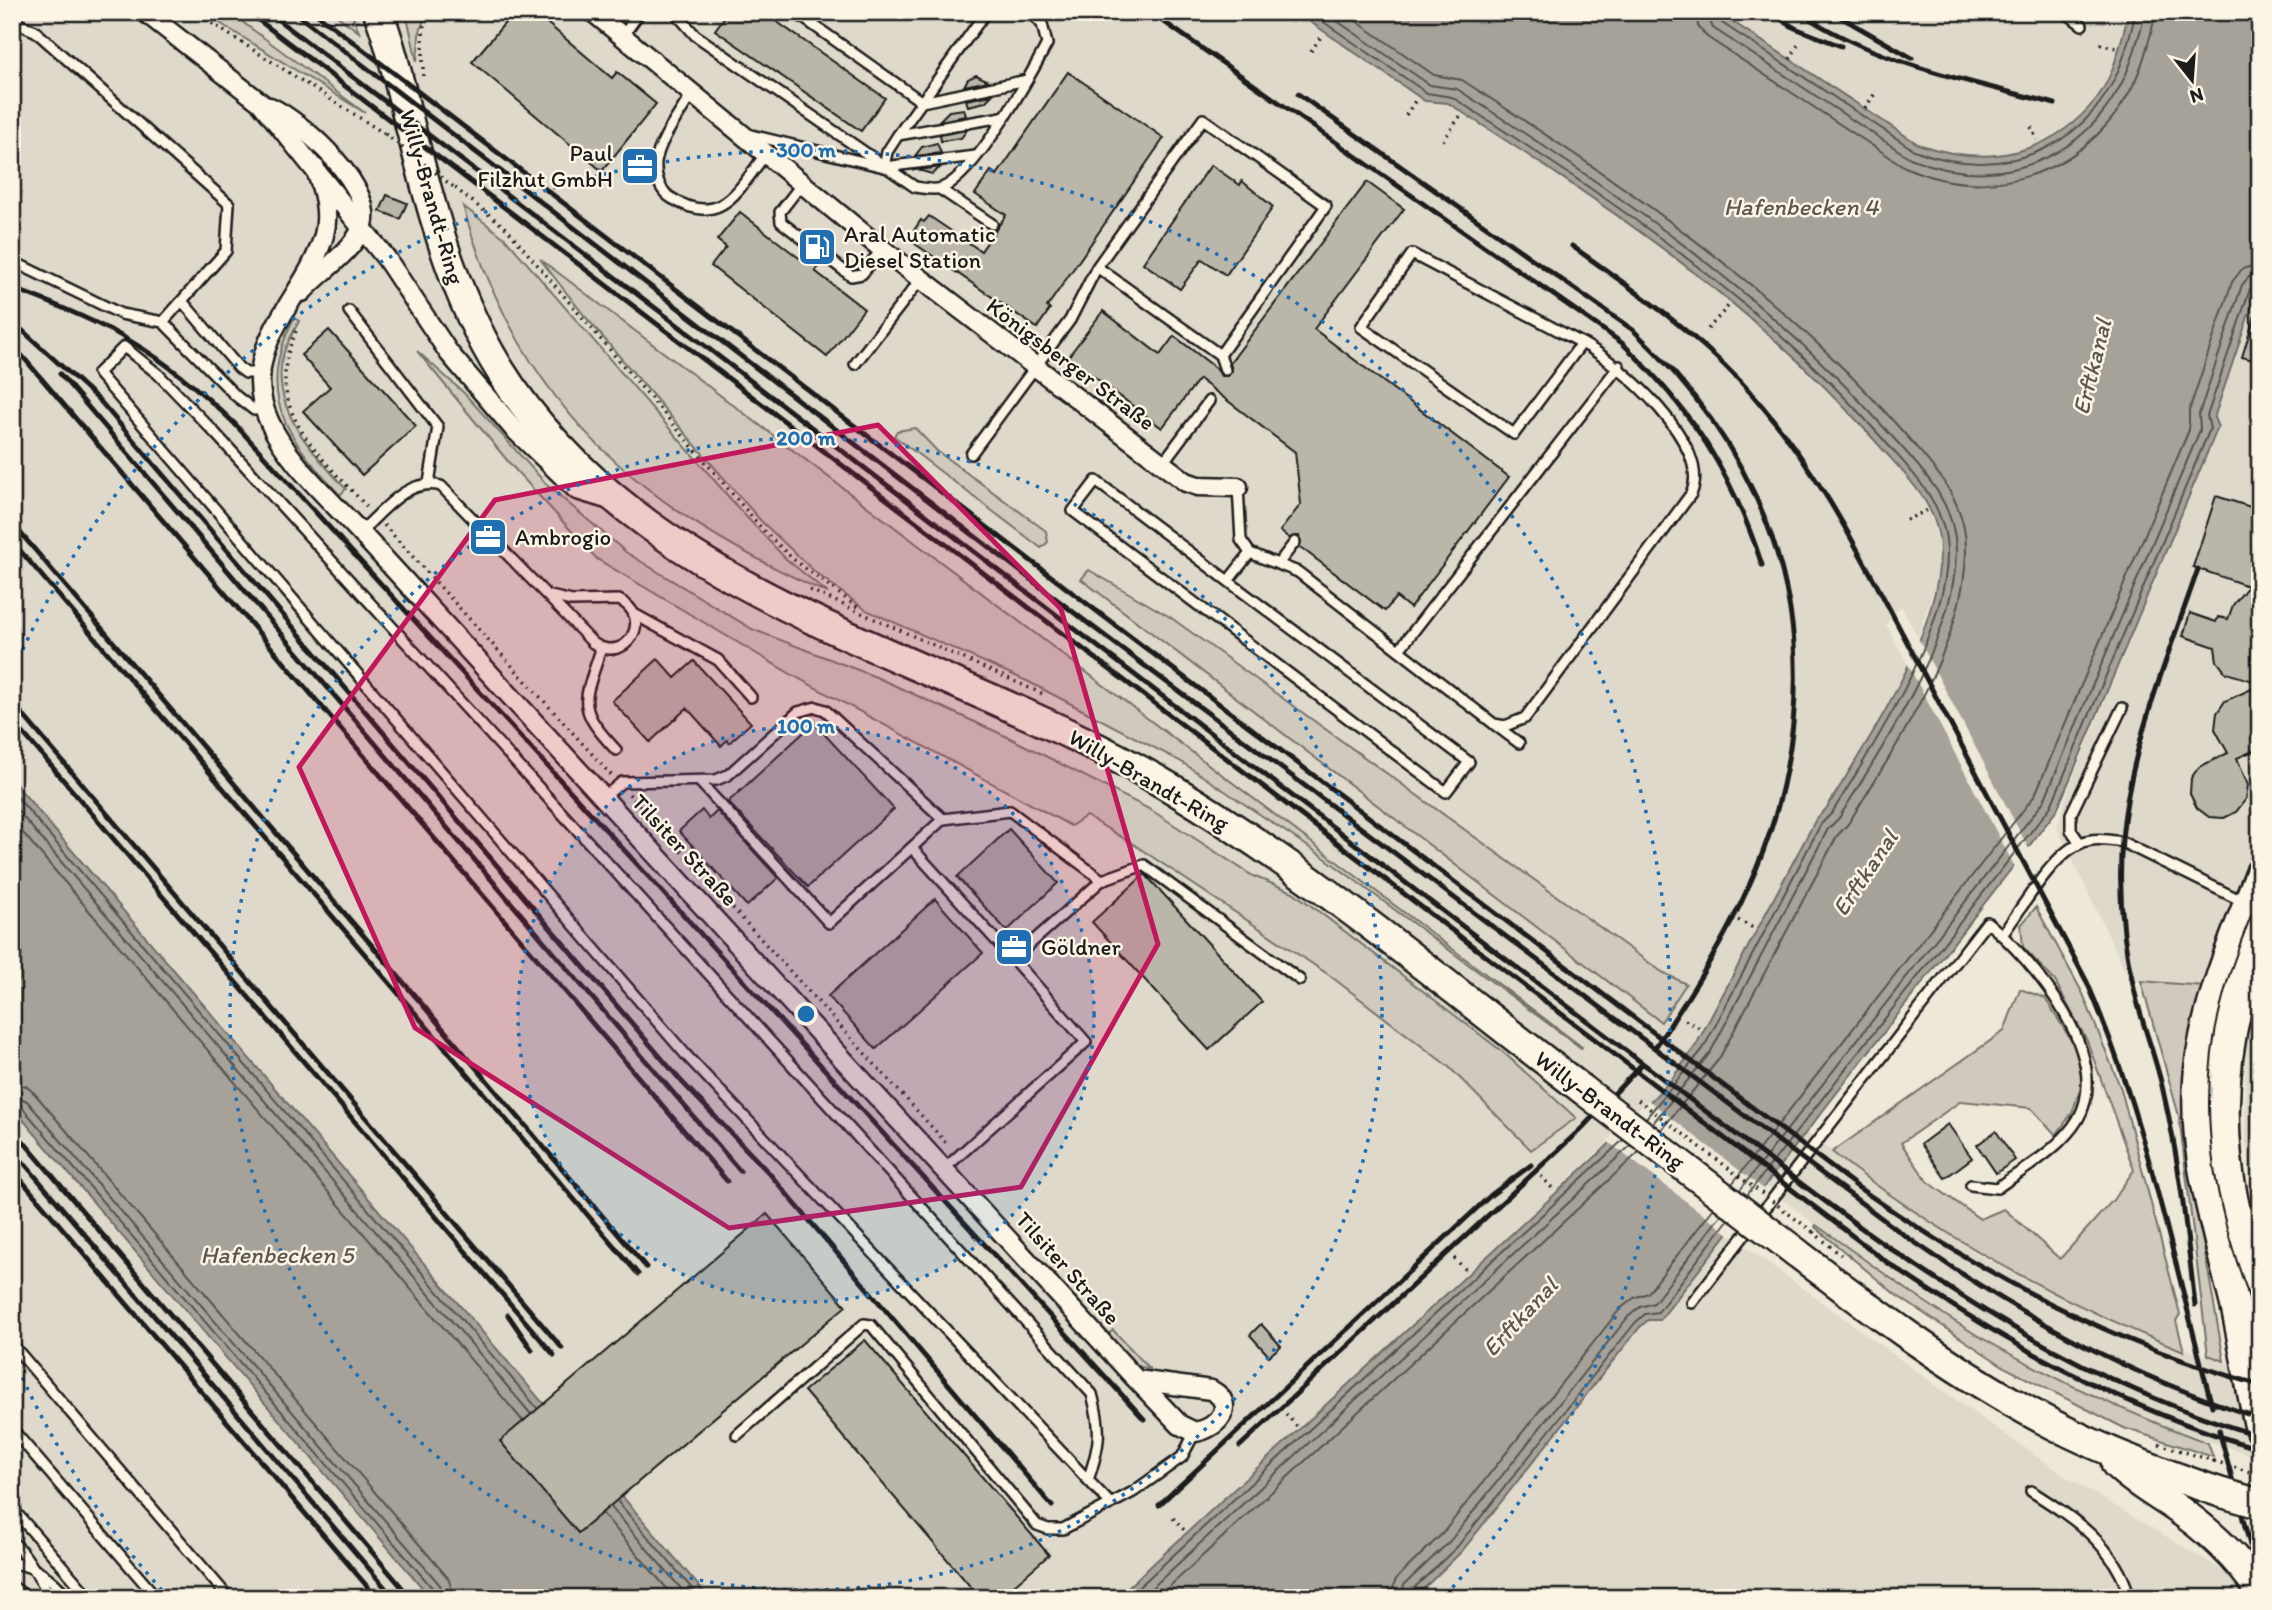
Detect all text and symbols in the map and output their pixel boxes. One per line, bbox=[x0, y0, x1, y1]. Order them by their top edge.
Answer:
north arrow bbox=[2156, 46, 2226, 116]
text: N bbox=[2187, 83, 2206, 109]
street label: Willy-Brandt-Ring bbox=[394, 106, 470, 288]
text: 300 m bbox=[776, 137, 836, 162]
place label: Paul Filzhut GmbH bbox=[477, 139, 613, 193]
office icon: Paul Filzhut GmbH bbox=[619, 145, 661, 187]
water label: Hafenbecken 4 bbox=[1724, 192, 1880, 221]
place label: Aral Automatic Diesel Station bbox=[844, 220, 996, 274]
fuel station icon: Aral Automatic Diesel Station bbox=[796, 226, 838, 268]
street label: Königsberger Straße bbox=[981, 292, 1161, 436]
water label: Erftkanal bbox=[2066, 314, 2118, 418]
text: 200 m bbox=[776, 425, 836, 450]
office icon: Ambrogio bbox=[467, 516, 509, 558]
place label: Ambrogio bbox=[515, 523, 611, 551]
text: 100 m bbox=[777, 713, 835, 738]
street label: Willy-Brandt-Ring bbox=[1064, 723, 1234, 837]
street label: Tilsiter Straße bbox=[626, 788, 744, 912]
water label: Erftkanal bbox=[1825, 822, 1905, 921]
office icon: Göldner bbox=[993, 926, 1035, 968]
place label: Göldner bbox=[1041, 933, 1121, 961]
centre of rings bbox=[794, 1002, 818, 1026]
street label: Willy-Brandt-Ring bbox=[1529, 1044, 1691, 1176]
street label: Tilsiter Straße bbox=[1010, 1205, 1126, 1331]
water label: Hafenbecken 5 bbox=[201, 1240, 356, 1269]
water label: Erftkanal bbox=[1476, 1270, 1565, 1362]

